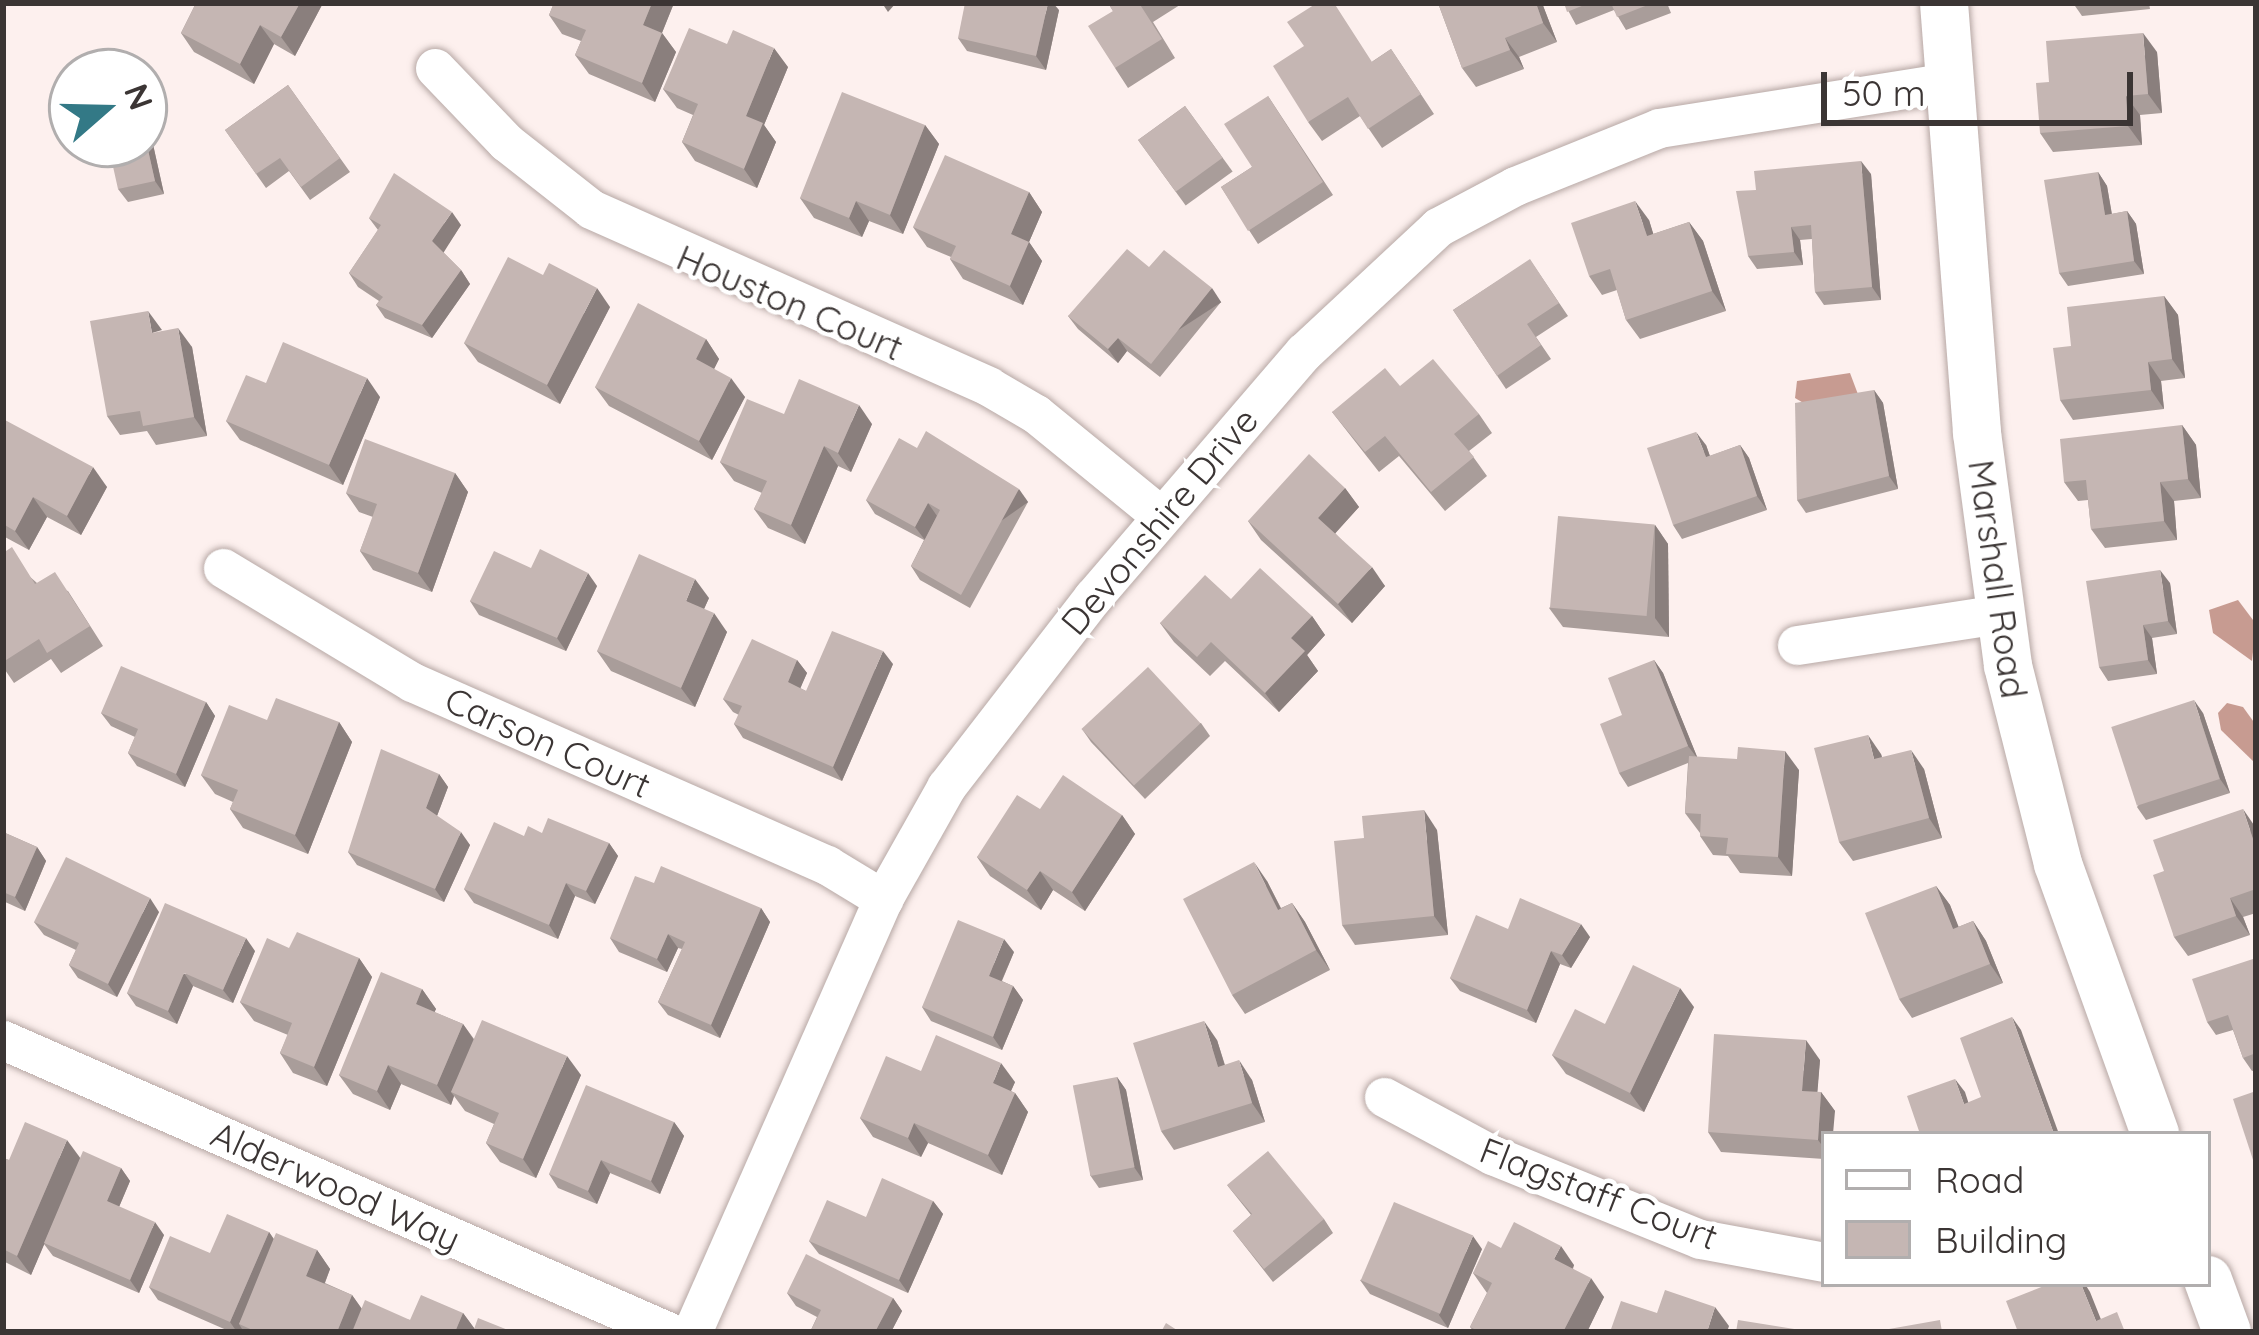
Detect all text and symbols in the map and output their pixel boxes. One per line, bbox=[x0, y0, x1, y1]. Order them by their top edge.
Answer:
north arrow bbox=[48, 48, 168, 168]
scale bar bbox=[1827, 48, 2139, 122]
text: 50 m bbox=[1842, 70, 1926, 115]
text: N bbox=[116, 78, 163, 115]
street label: Houston Court bbox=[671, 235, 909, 369]
street label: Devonshire Drive bbox=[1052, 399, 1266, 643]
street label: Marshall Road bbox=[1960, 457, 2036, 701]
street label: Carson Court bbox=[439, 677, 657, 807]
street label: Alderwood Way bbox=[205, 1112, 467, 1260]
street label: Flagstaff Court bbox=[1474, 1128, 1724, 1258]
legend bbox=[1821, 1131, 2211, 1287]
text: Road bbox=[1935, 1157, 2024, 1202]
text: Building bbox=[1935, 1217, 2067, 1262]

